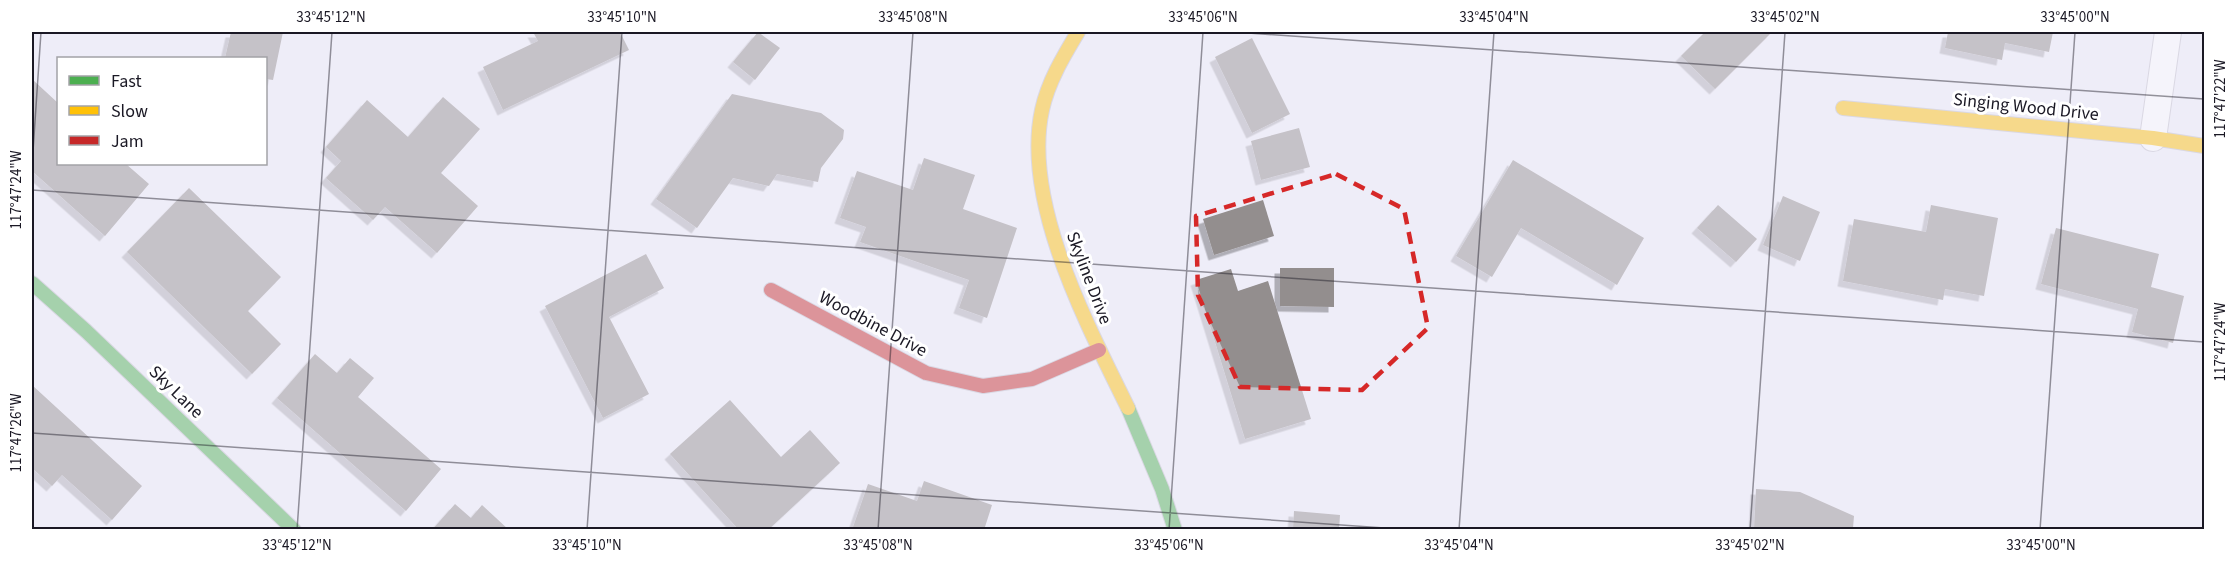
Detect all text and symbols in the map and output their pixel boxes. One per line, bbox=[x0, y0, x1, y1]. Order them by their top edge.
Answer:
text: 33°45'12"N bbox=[296, 7, 366, 28]
text: 33°45'10"N bbox=[587, 7, 657, 28]
text: 33°45'08"N bbox=[878, 7, 948, 28]
text: 33°45'06"N bbox=[1168, 7, 1238, 28]
text: 33°45'04"N bbox=[1459, 7, 1529, 28]
text: 33°45'02"N bbox=[1750, 7, 1820, 28]
text: 33°45'00"N bbox=[2040, 7, 2110, 28]
legend bbox=[57, 57, 267, 165]
text: 117°47'22"W bbox=[2210, 59, 2231, 139]
text: Fast bbox=[111, 69, 142, 94]
street label: Singing Wood Drive bbox=[1952, 87, 2100, 127]
text: Slow bbox=[111, 99, 148, 124]
text: Jam bbox=[111, 129, 144, 154]
text: 117°47'24"W bbox=[6, 150, 27, 230]
street label: Skyline Drive bbox=[1060, 228, 1118, 328]
street label: Woodbine Drive bbox=[814, 285, 932, 363]
text: 117°47'24"W bbox=[2210, 302, 2231, 382]
street label: Sky Lane bbox=[143, 360, 209, 424]
text: 117°47'26"W bbox=[6, 393, 27, 473]
text: 33°45'12"N bbox=[262, 535, 332, 556]
text: 33°45'10"N bbox=[552, 535, 622, 556]
text: 33°45'08"N bbox=[843, 535, 913, 556]
text: 33°45'06"N bbox=[1134, 535, 1204, 556]
text: 33°45'04"N bbox=[1424, 535, 1494, 556]
text: 33°45'02"N bbox=[1715, 535, 1785, 556]
text: 33°45'00"N bbox=[2006, 535, 2076, 556]

